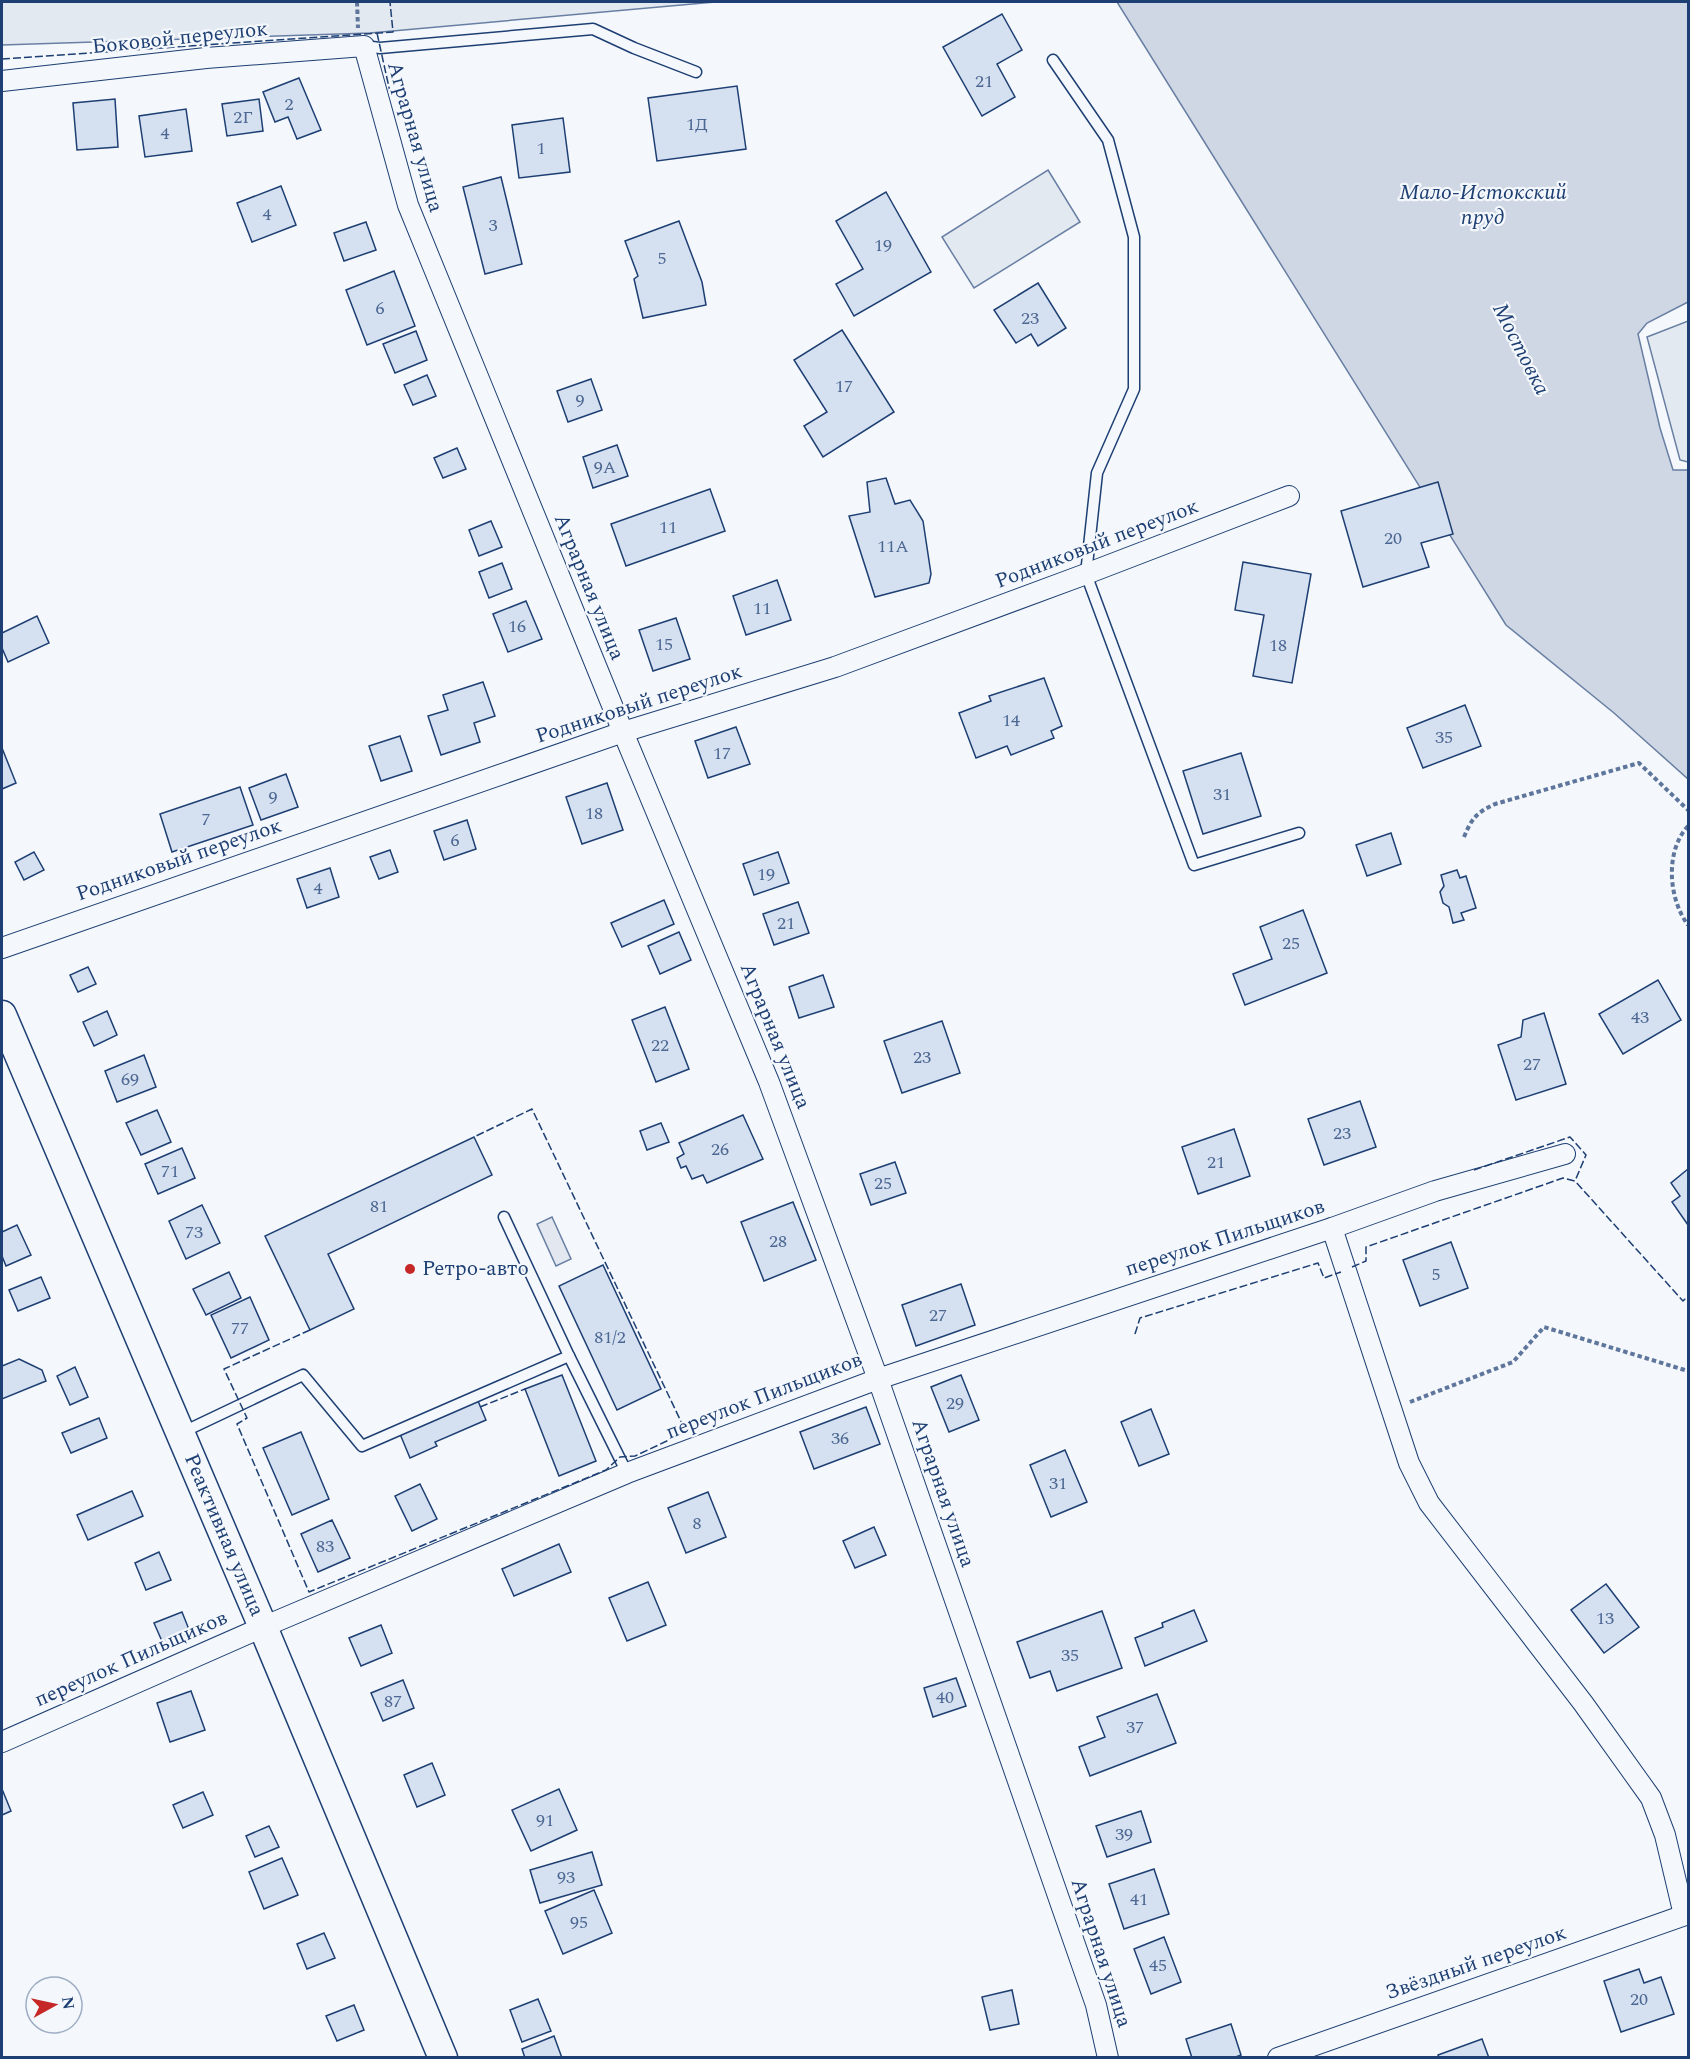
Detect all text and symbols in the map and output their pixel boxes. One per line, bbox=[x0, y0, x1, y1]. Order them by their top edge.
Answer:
street label: Боковой переулок bbox=[90, 13, 270, 63]
street label: Аграрная улица bbox=[378, 58, 452, 217]
house number: 21 bbox=[975, 68, 993, 95]
house number: 2 bbox=[285, 91, 294, 118]
house number: 2Г bbox=[233, 104, 253, 131]
house number: 1Д bbox=[686, 111, 708, 138]
house number: 4 bbox=[161, 120, 170, 147]
house number: 1 bbox=[537, 135, 546, 162]
water label: Мало-Истокский пруд bbox=[1399, 176, 1567, 234]
house number: 4 bbox=[263, 201, 272, 228]
house number: 3 bbox=[489, 212, 498, 239]
house number: 19 bbox=[874, 232, 892, 259]
house number: 5 bbox=[658, 245, 667, 272]
house number: 6 bbox=[376, 295, 385, 322]
water label: Мостовка bbox=[1484, 297, 1558, 401]
house number: 23 bbox=[1021, 305, 1039, 332]
house number: 17 bbox=[835, 373, 853, 400]
house number: 9 bbox=[576, 387, 585, 414]
house number: 9А bbox=[594, 454, 616, 481]
street label: Родниковый переулок bbox=[991, 490, 1204, 598]
street label: Аграрная улица bbox=[545, 509, 633, 666]
house number: 11 bbox=[659, 514, 677, 541]
house number: 20 bbox=[1384, 525, 1402, 552]
house number: 11А bbox=[877, 533, 909, 560]
house number: 11 bbox=[753, 595, 771, 622]
house number: 16 bbox=[508, 613, 526, 640]
house number: 15 bbox=[655, 631, 673, 658]
house number: 18 bbox=[1269, 632, 1287, 659]
street label: Родниковый переулок bbox=[532, 655, 747, 753]
house number: 14 bbox=[1002, 707, 1020, 734]
house number: 35 bbox=[1435, 724, 1453, 751]
house number: 17 bbox=[713, 740, 731, 767]
house number: 31 bbox=[1213, 781, 1231, 808]
house number: 9 bbox=[269, 784, 278, 811]
house number: 18 bbox=[585, 800, 603, 827]
house number: 7 bbox=[202, 806, 211, 833]
street label: Родниковый переулок bbox=[72, 810, 286, 910]
house number: 6 bbox=[451, 827, 460, 854]
house number: 19 bbox=[757, 861, 775, 888]
house number: 4 bbox=[314, 875, 323, 902]
house number: 21 bbox=[777, 910, 795, 937]
house number: 25 bbox=[1282, 930, 1300, 957]
street label: Аграрная улица bbox=[731, 958, 819, 1115]
house number: 43 bbox=[1631, 1004, 1649, 1031]
house number: 22 bbox=[651, 1032, 669, 1059]
house number: 23 bbox=[913, 1044, 931, 1071]
house number: 27 bbox=[1523, 1051, 1541, 1078]
house number: 69 bbox=[121, 1066, 139, 1093]
house number: 23 bbox=[1333, 1120, 1351, 1147]
house number: 26 bbox=[711, 1136, 729, 1163]
house number: 21 bbox=[1207, 1149, 1225, 1176]
house number: 71 bbox=[161, 1158, 179, 1185]
house number: 25 bbox=[874, 1170, 892, 1197]
street label: переулок Пильщиков bbox=[1121, 1191, 1329, 1285]
house number: 81 bbox=[370, 1193, 388, 1220]
house number: 73 bbox=[185, 1219, 203, 1246]
house number: 28 bbox=[769, 1228, 787, 1255]
place label: Ретро-авто bbox=[422, 1253, 529, 1285]
house number: 5 bbox=[1432, 1261, 1441, 1288]
marker: Ретро-авто bbox=[403, 1262, 417, 1276]
house number: 27 bbox=[929, 1302, 947, 1329]
house number: 77 bbox=[231, 1315, 249, 1342]
house number: 81/2 bbox=[594, 1324, 626, 1351]
street label: переулок Пильщиков bbox=[661, 1344, 867, 1448]
house number: 29 bbox=[946, 1390, 964, 1417]
street label: Аграрная улица bbox=[903, 1414, 984, 1572]
house number: 36 bbox=[831, 1425, 849, 1452]
street label: Реактивная улица bbox=[175, 1449, 273, 1622]
house number: 31 bbox=[1049, 1470, 1067, 1497]
house number: 8 bbox=[693, 1510, 702, 1537]
house number: 83 bbox=[316, 1533, 334, 1560]
street label: переулок Пильщиков bbox=[29, 1602, 233, 1716]
house number: 13 bbox=[1596, 1605, 1614, 1632]
house number: 35 bbox=[1061, 1642, 1079, 1669]
house number: 40 bbox=[936, 1684, 954, 1711]
house number: 87 bbox=[384, 1688, 402, 1715]
house number: 37 bbox=[1126, 1714, 1144, 1741]
house number: 91 bbox=[536, 1807, 554, 1834]
house number: 39 bbox=[1115, 1821, 1133, 1848]
house number: 93 bbox=[557, 1864, 575, 1891]
street label: Аграрная улица bbox=[1062, 1874, 1140, 2032]
house number: 41 bbox=[1130, 1886, 1148, 1913]
house number: 95 bbox=[570, 1909, 588, 1936]
street label: Звёздный переулок bbox=[1381, 1917, 1571, 2009]
house number: 45 bbox=[1149, 1952, 1167, 1979]
north arrow bbox=[24, 1975, 84, 2035]
house number: 20 bbox=[1630, 1986, 1648, 2013]
text: N bbox=[55, 1995, 81, 2011]

